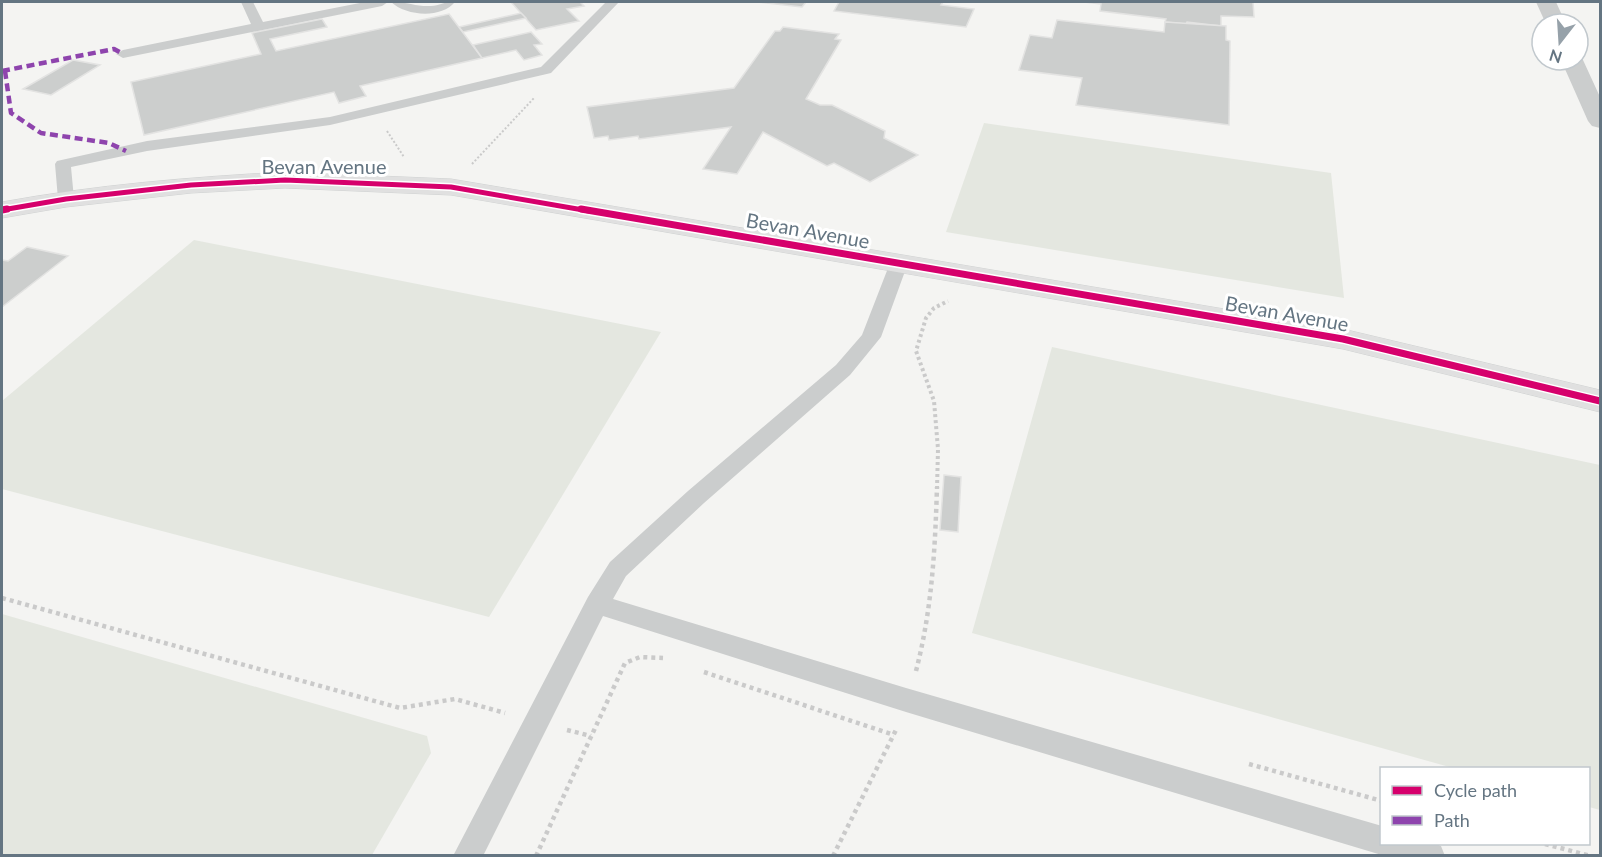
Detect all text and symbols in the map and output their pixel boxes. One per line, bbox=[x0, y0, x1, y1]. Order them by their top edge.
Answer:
north arrow bbox=[1530, 12, 1590, 72]
text: N bbox=[1547, 46, 1564, 68]
street label: Bevan Avenue bbox=[262, 154, 386, 178]
street label: Bevan Avenue bbox=[744, 207, 872, 253]
street label: Bevan Avenue bbox=[1223, 290, 1351, 336]
legend bbox=[1380, 767, 1590, 845]
text: Cycle path bbox=[1434, 779, 1517, 801]
text: Path bbox=[1434, 809, 1470, 831]

